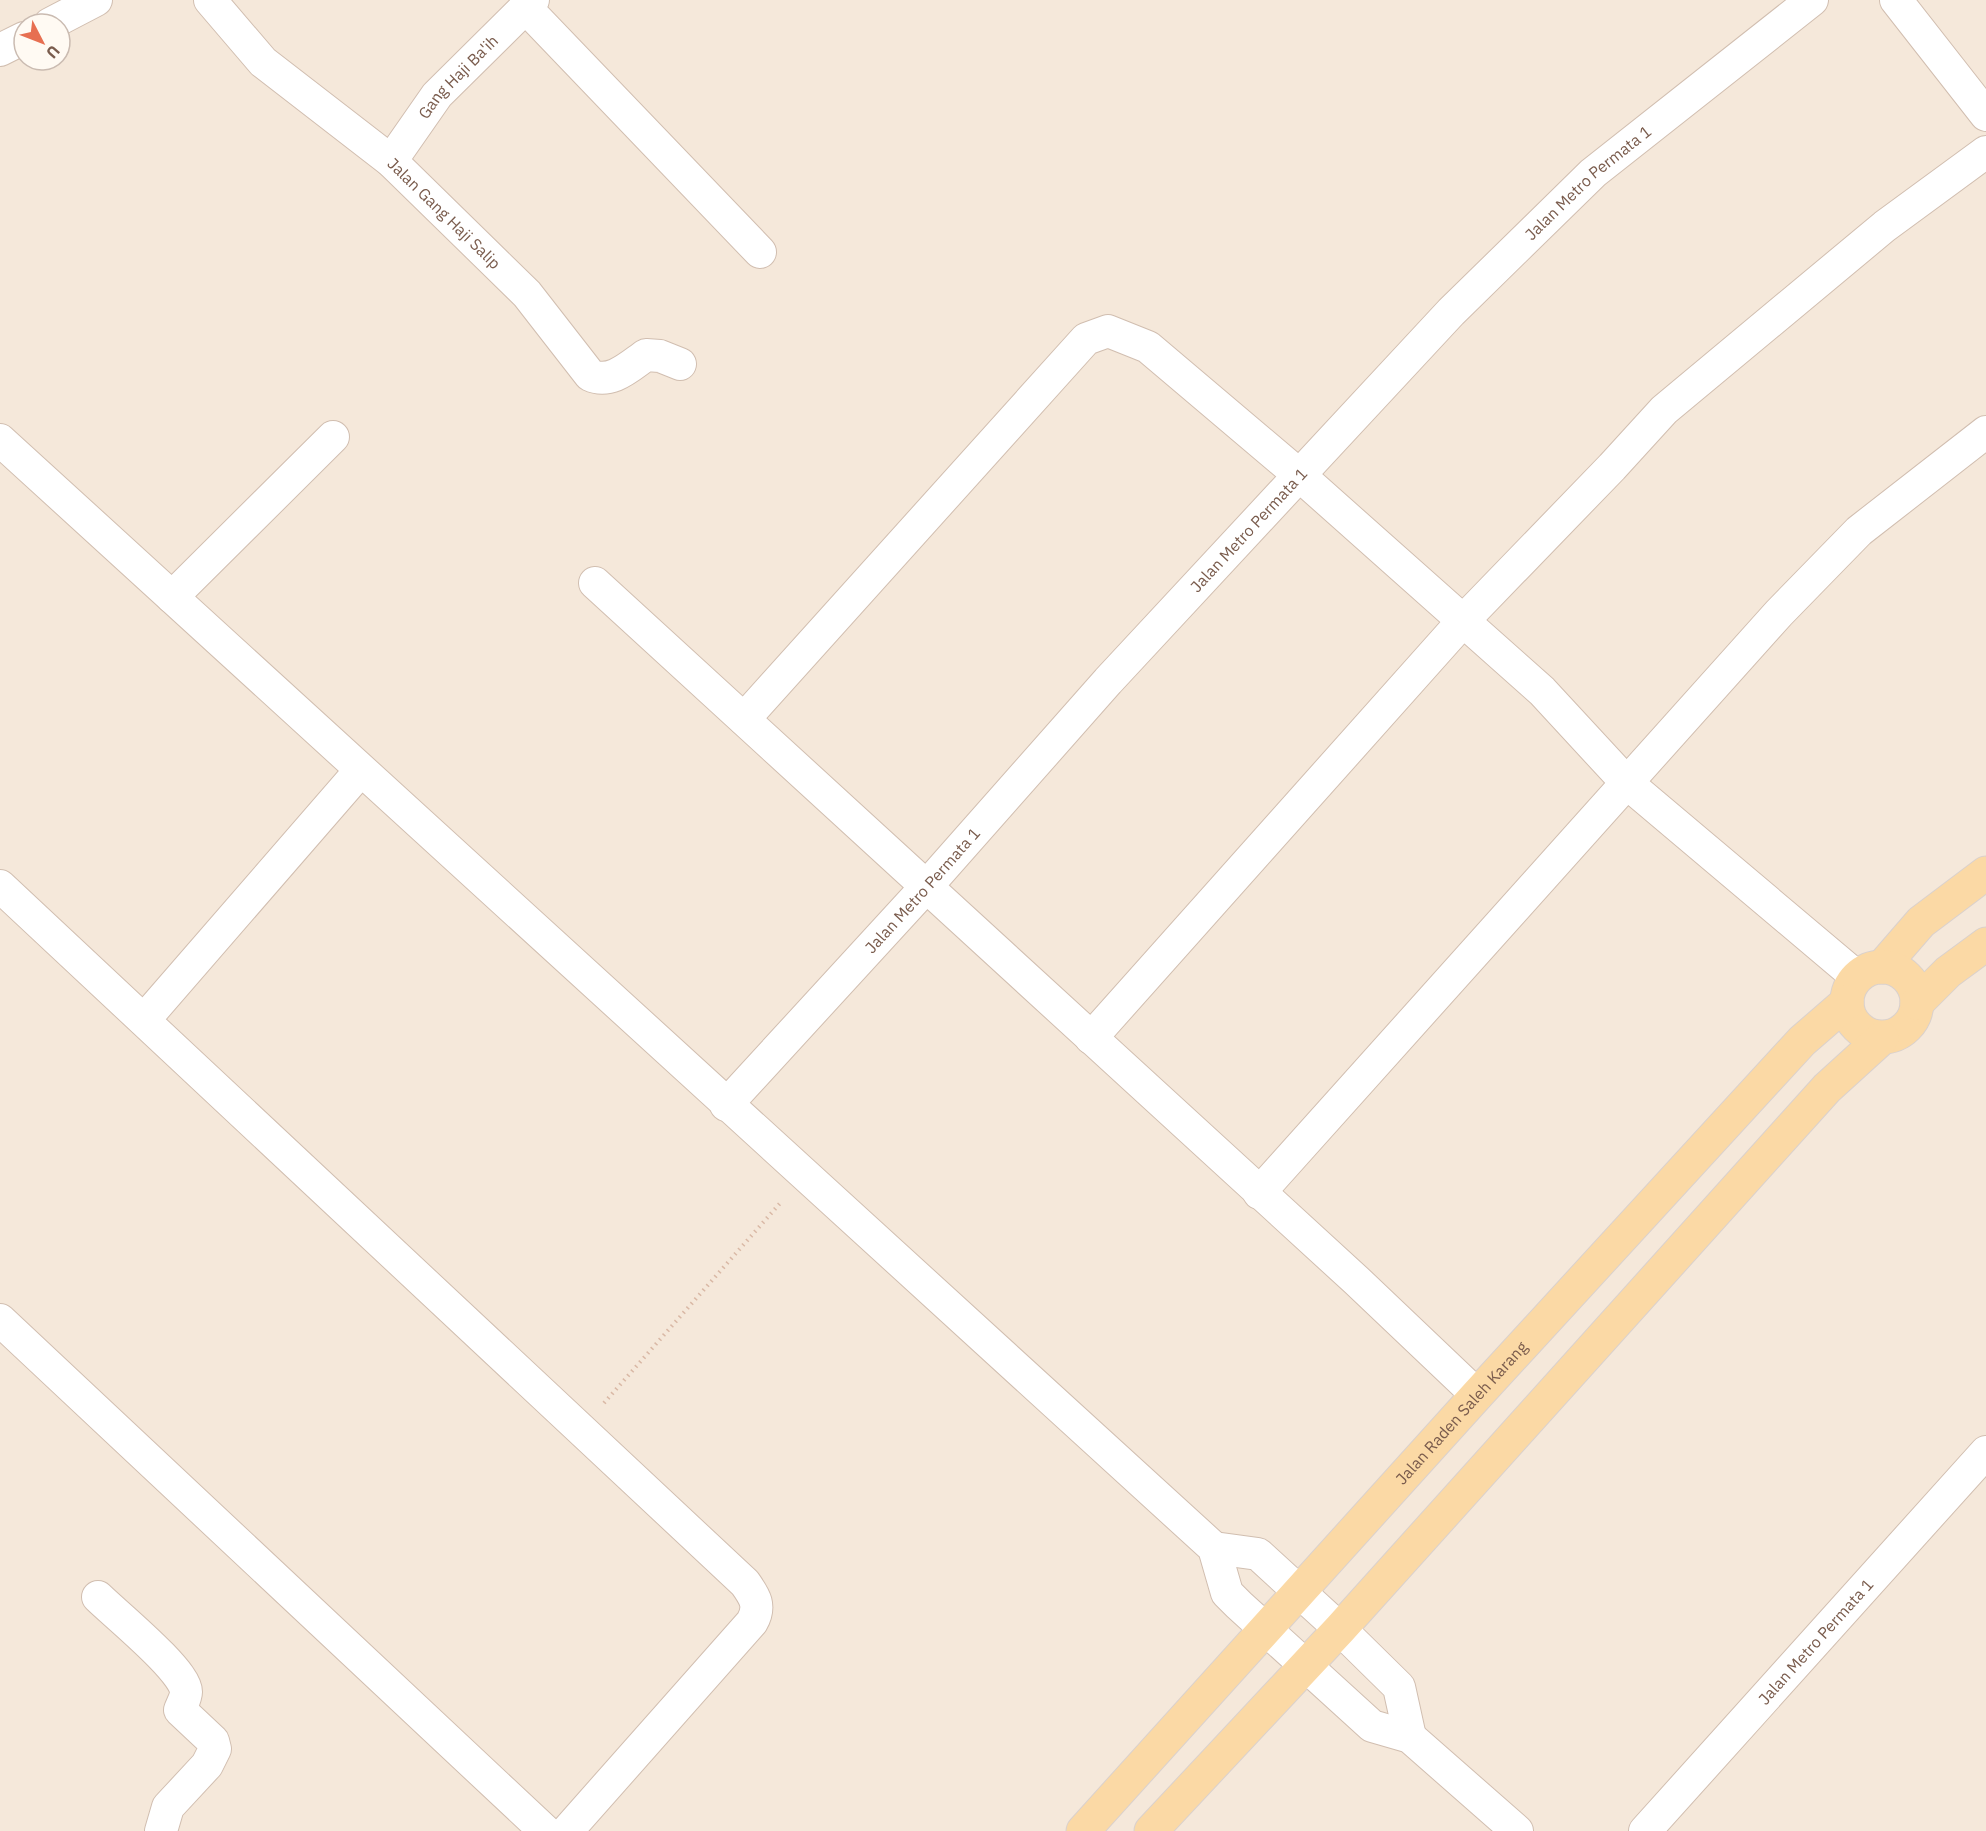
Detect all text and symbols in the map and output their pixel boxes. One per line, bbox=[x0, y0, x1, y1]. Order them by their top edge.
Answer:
north arrow bbox=[12, 12, 72, 72]
street label: Gang Haji Ba'ih bbox=[414, 30, 502, 123]
text: U bbox=[42, 41, 64, 63]
street label: Jalan Metro Permata 1 bbox=[1521, 121, 1655, 244]
street label: Jalan Gang Haji Salip bbox=[383, 153, 505, 273]
street label: Jalan Metro Permata 1 bbox=[1186, 464, 1311, 596]
street label: Jalan Metro Permata 1 bbox=[860, 823, 984, 957]
street label: Jalan Raden Saleh Karang bbox=[1391, 1337, 1532, 1488]
street label: Jalan Metro Permata 1 bbox=[1754, 1574, 1877, 1709]

